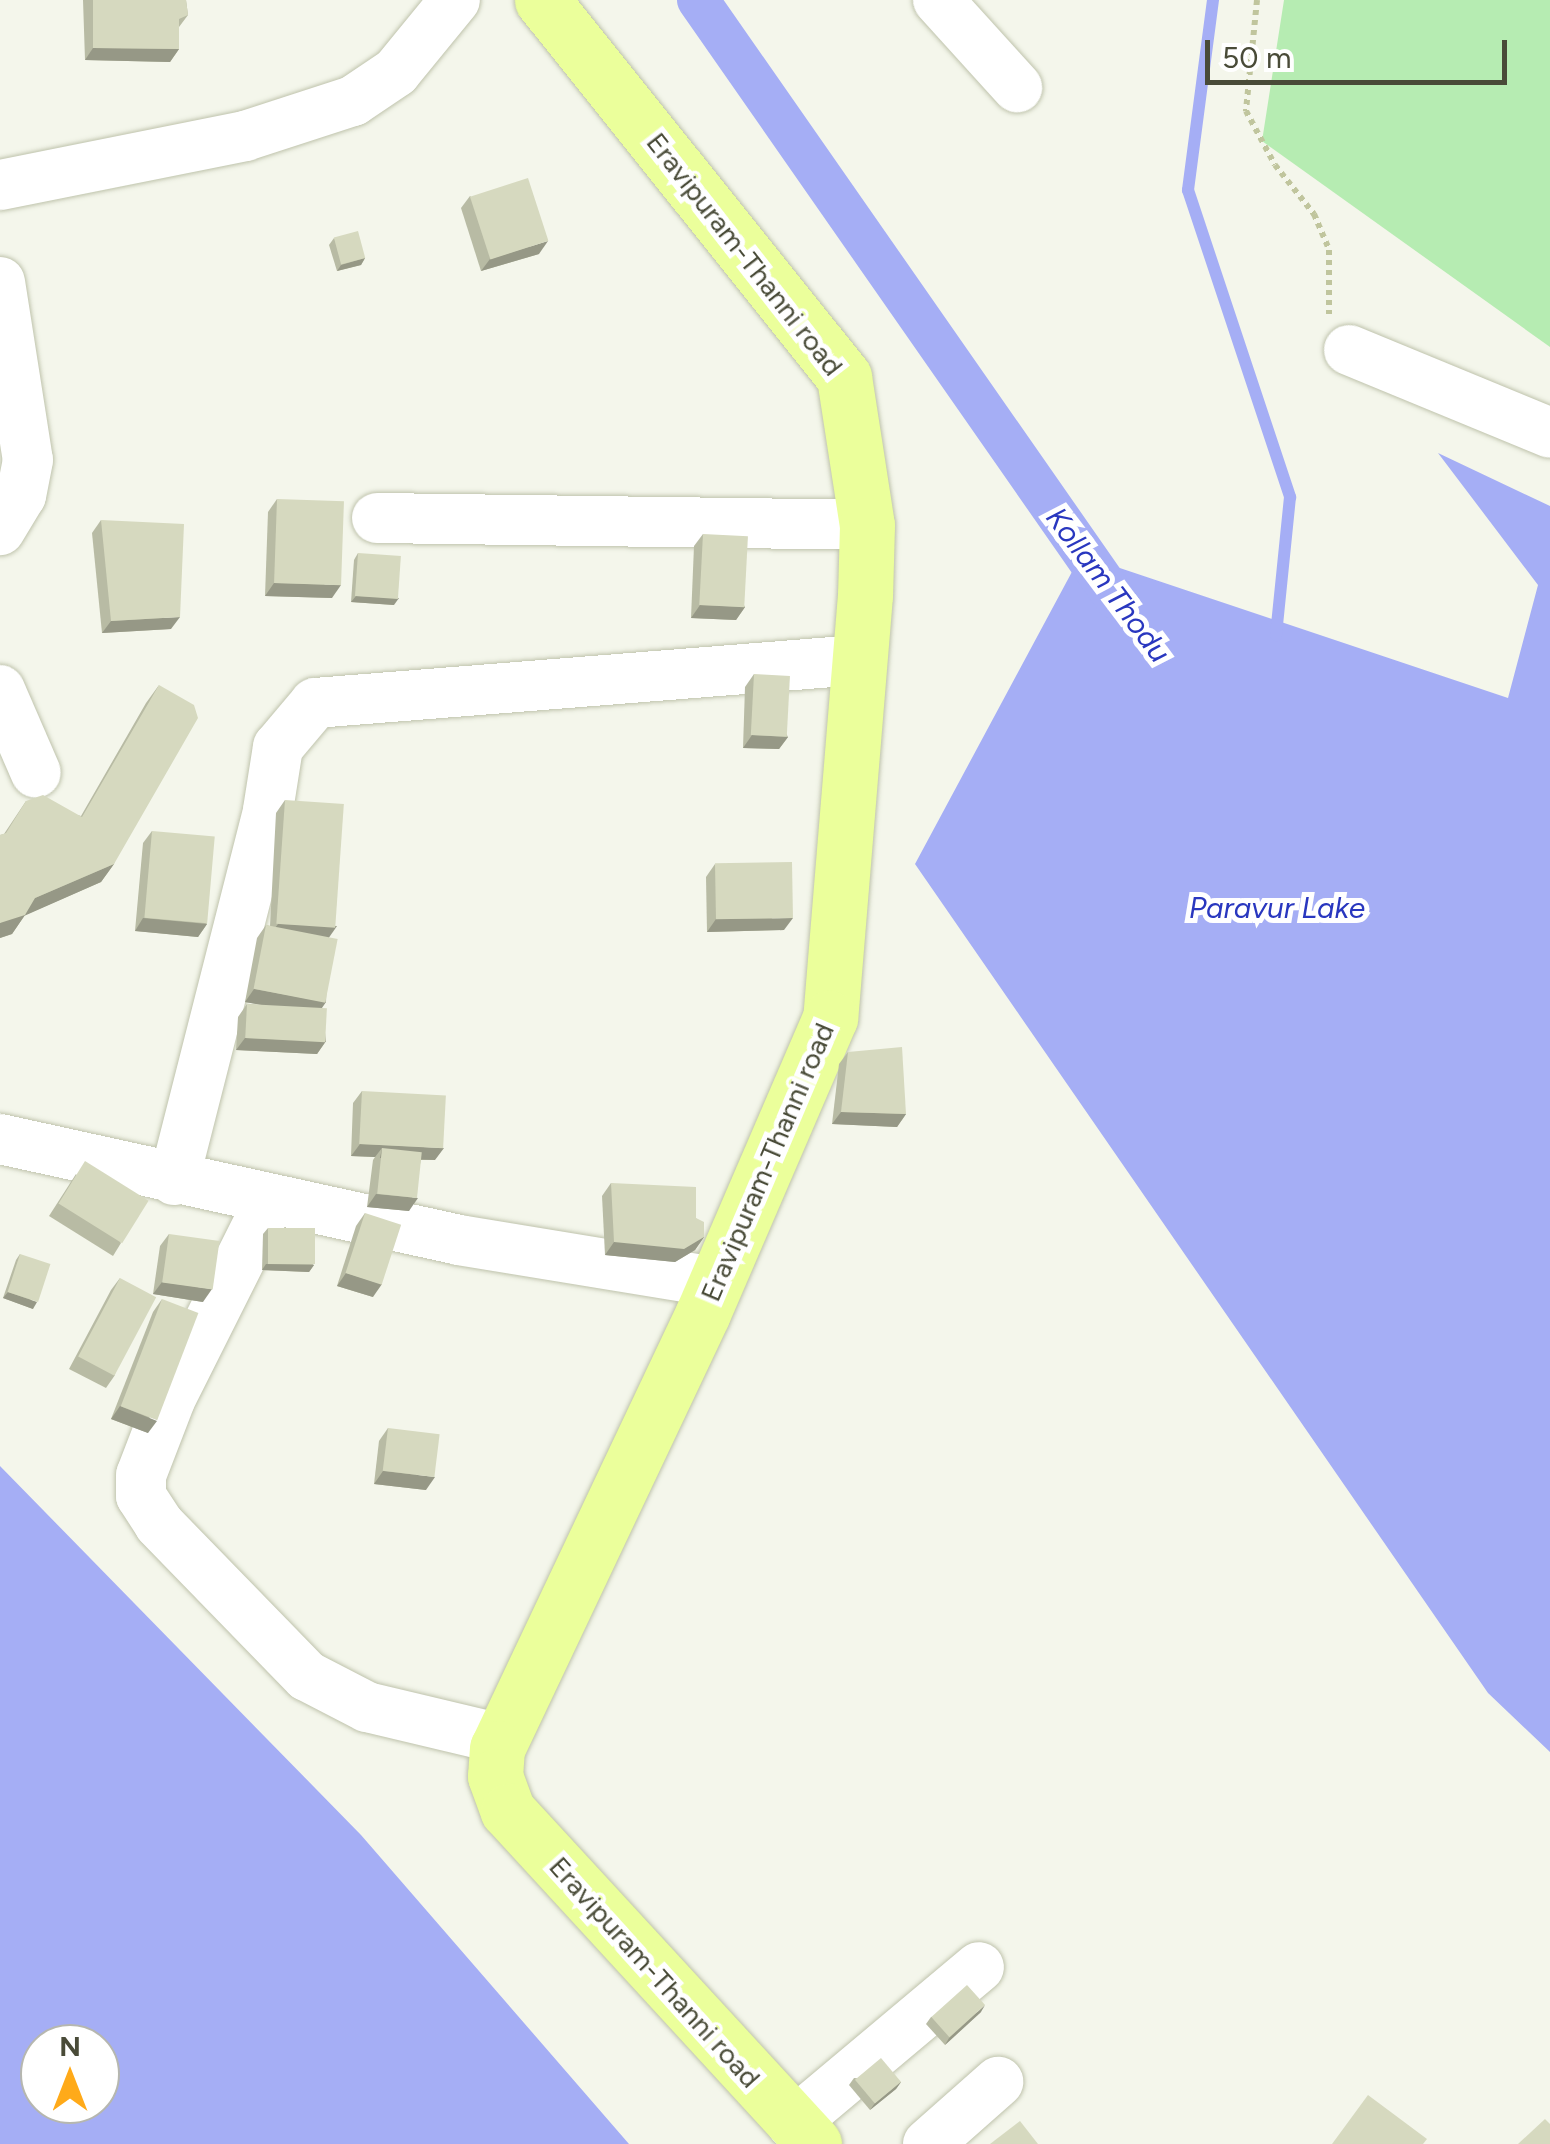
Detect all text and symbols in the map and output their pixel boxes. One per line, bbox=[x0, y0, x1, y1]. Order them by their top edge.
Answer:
scale bar bbox=[1210, 20, 1512, 82]
text: 50 m bbox=[1222, 39, 1291, 76]
street label: Eravipuram-Thanni road bbox=[640, 126, 850, 382]
water label: Kollam Thodu bbox=[1038, 501, 1178, 669]
water label: Paravur Lake bbox=[1189, 890, 1365, 926]
street label: Eravipuram-Thanni road bbox=[693, 1018, 841, 1306]
street label: Eravipuram-Thanni road bbox=[542, 1850, 768, 2094]
north arrow bbox=[20, 2024, 120, 2124]
text: N bbox=[59, 2029, 81, 2063]

